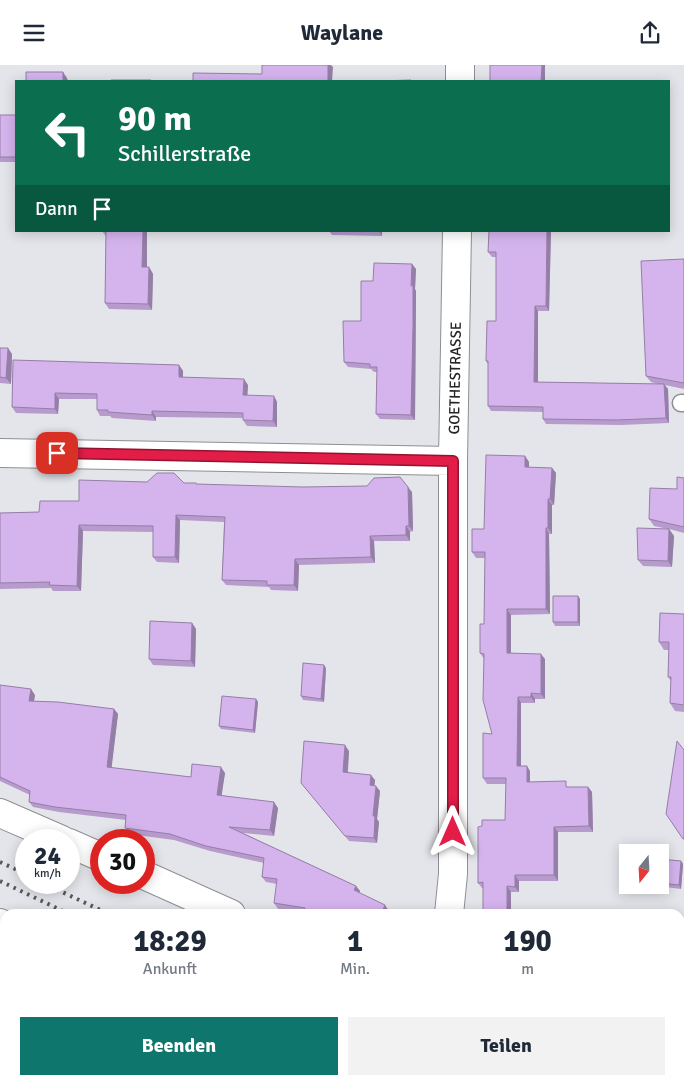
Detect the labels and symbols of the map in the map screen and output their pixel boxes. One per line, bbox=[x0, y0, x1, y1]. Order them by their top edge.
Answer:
street label: GOETHESTRASSE bbox=[445, 322, 465, 434]
pin bbox=[36, 432, 78, 474]
position arrow bbox=[426, 805, 478, 857]
speed limit sign: 30 bbox=[90, 829, 155, 894]
north arrow bbox=[619, 844, 669, 894]

